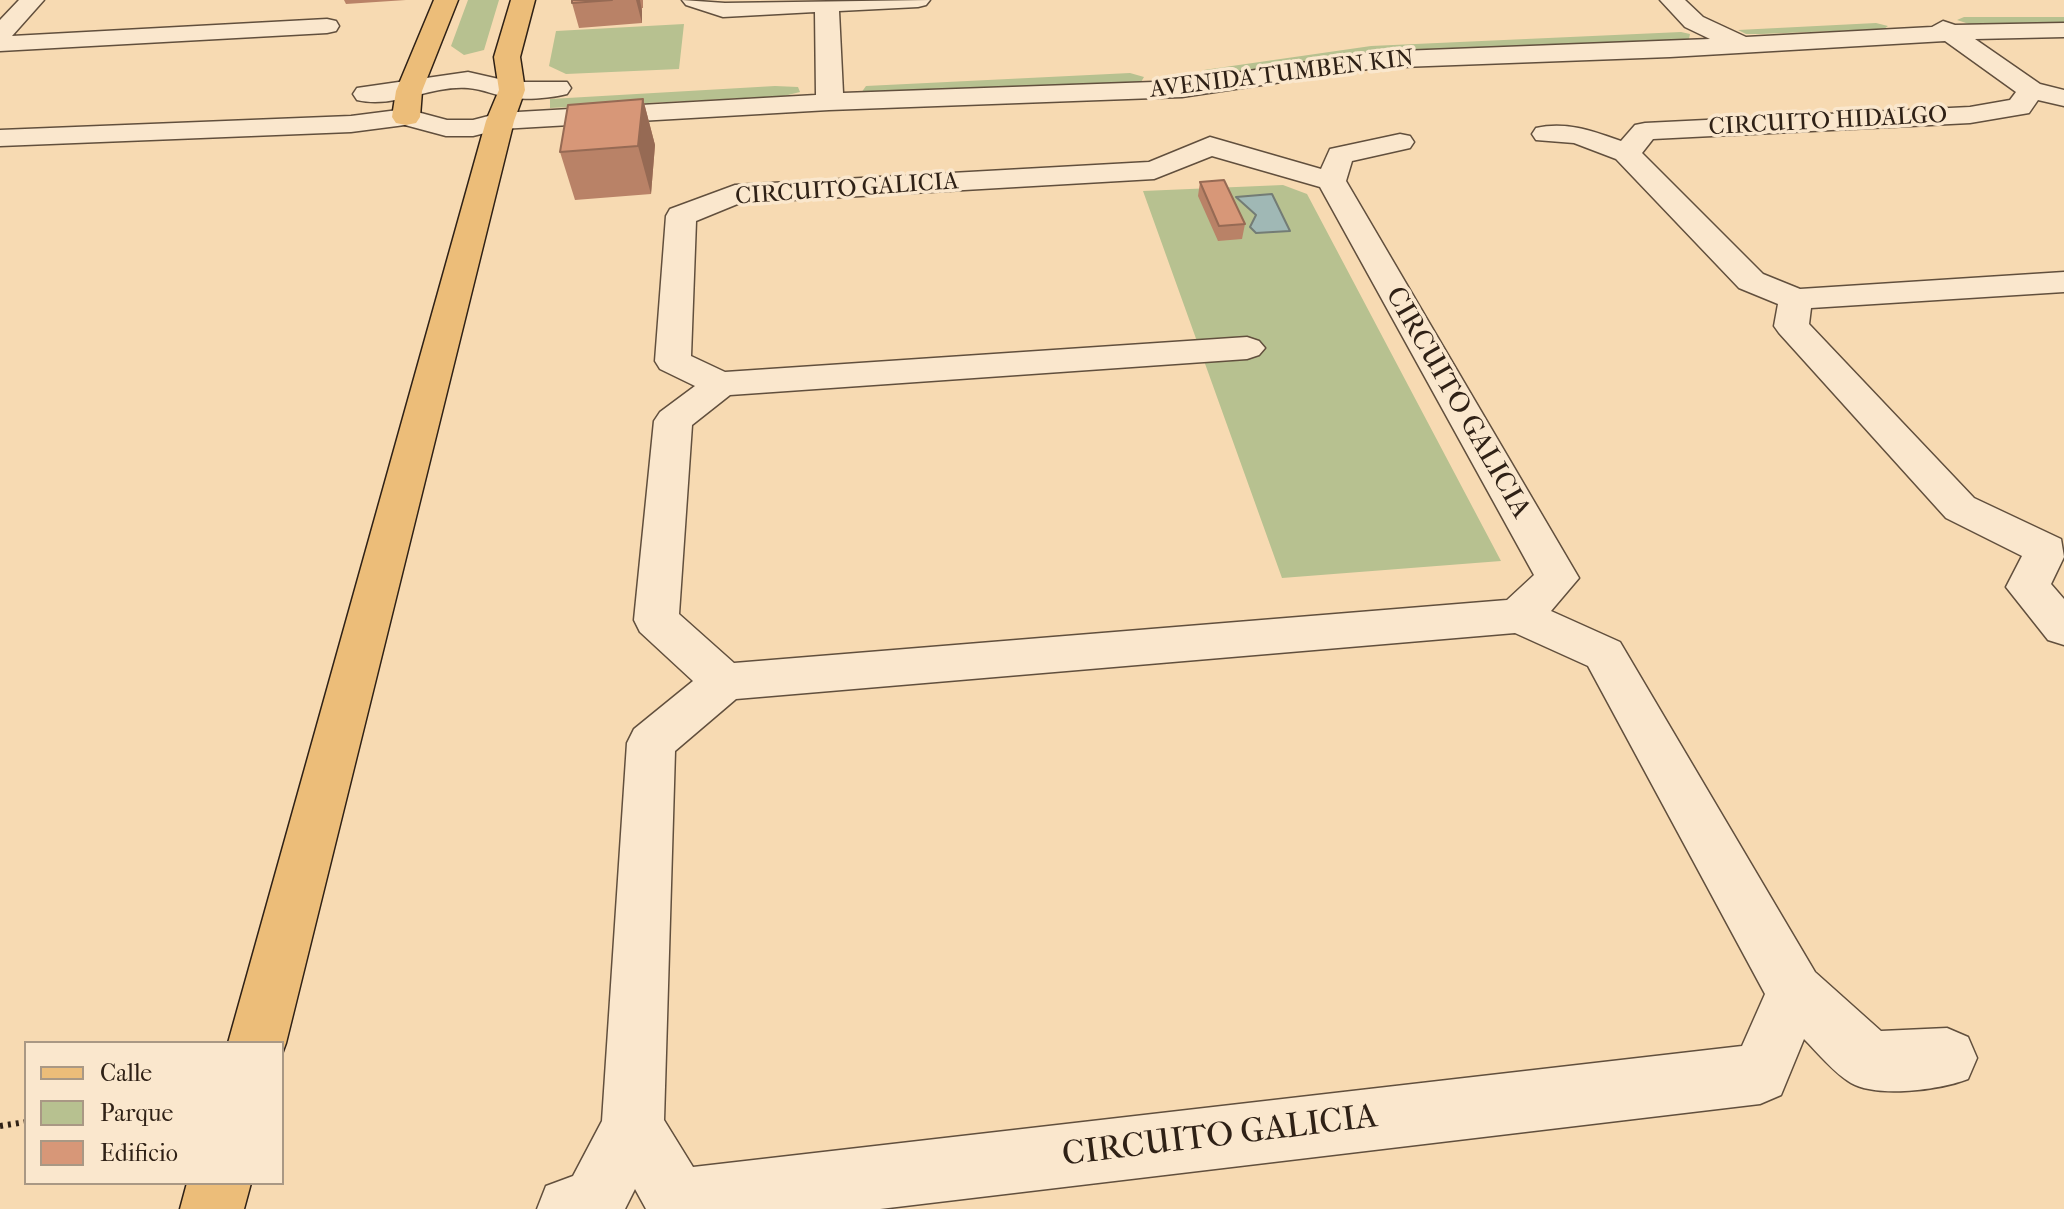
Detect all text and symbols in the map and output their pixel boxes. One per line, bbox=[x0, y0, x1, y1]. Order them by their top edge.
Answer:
street label: AVENIDA TUMBEN KIN bbox=[1148, 45, 1416, 105]
street label: CIRCUITO HIDALGO bbox=[1708, 101, 1948, 143]
street label: CIRCUITO GALICIA bbox=[734, 168, 960, 212]
street label: CIRCUITO GALICIA bbox=[1377, 281, 1537, 525]
legend bbox=[24, 1041, 284, 1185]
text: Calle bbox=[100, 1059, 152, 1087]
street label: CIRCUITO GALICIA bbox=[1060, 1097, 1380, 1177]
text: Parque bbox=[100, 1099, 173, 1127]
text: Edificio bbox=[100, 1139, 178, 1167]

